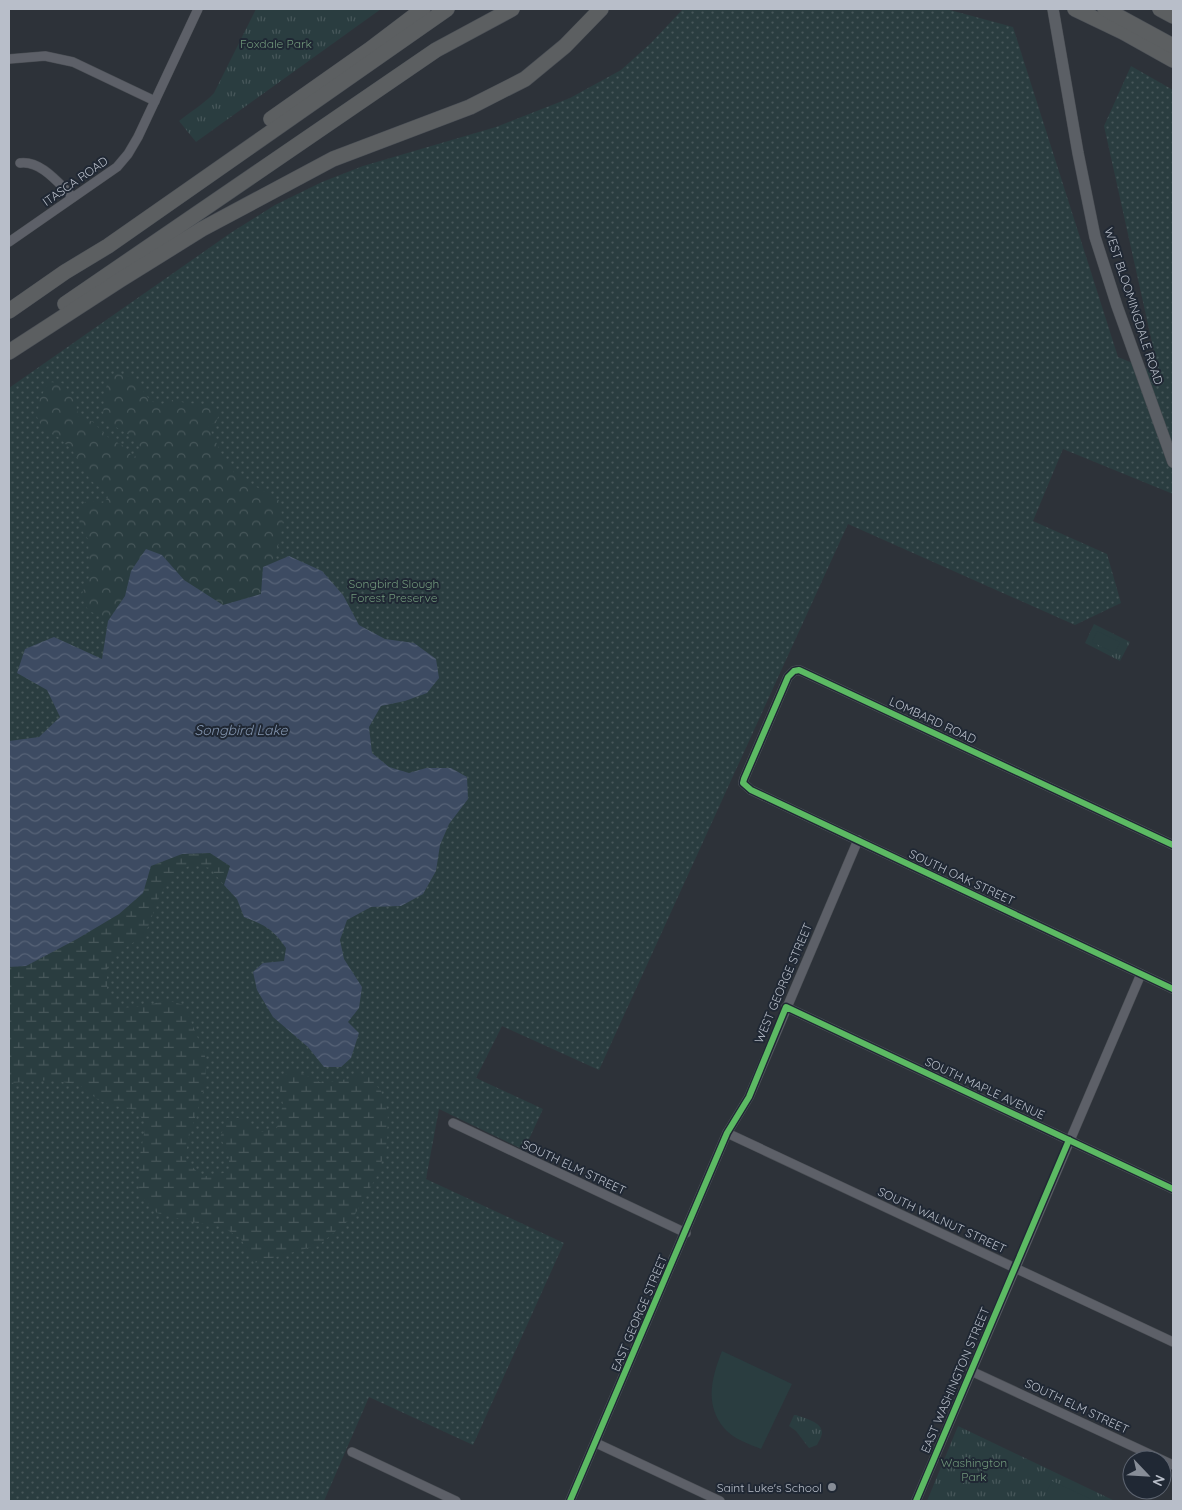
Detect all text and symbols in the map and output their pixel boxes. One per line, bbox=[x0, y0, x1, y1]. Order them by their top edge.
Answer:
park label: Foxdale Park bbox=[240, 36, 312, 51]
street label: ITASCA ROAD bbox=[39, 153, 111, 209]
street label: WEST BLOOMINGDALE ROAD bbox=[1101, 226, 1167, 387]
park label: Songbird Slough Forest Preserve bbox=[349, 576, 439, 605]
street label: LOMBARD ROAD bbox=[887, 693, 979, 747]
water label: Songbird Lake bbox=[194, 721, 289, 739]
street label: SOUTH OAK STREET bbox=[907, 846, 1017, 908]
street label: WEST GEORGE STREET bbox=[751, 921, 815, 1045]
street label: SOUTH MAPLE AVENUE bbox=[923, 1054, 1047, 1122]
street label: SOUTH ELM STREET bbox=[520, 1136, 628, 1198]
street label: SOUTH WALNUT STREET bbox=[875, 1184, 1009, 1256]
street label: EAST GEORGE STREET bbox=[608, 1252, 670, 1374]
street label: EAST WASHINGTON STREET bbox=[917, 1305, 993, 1455]
street label: SOUTH ELM STREET bbox=[1023, 1375, 1131, 1437]
north arrow bbox=[1122, 1450, 1172, 1500]
park label: Washington Park bbox=[941, 1455, 1007, 1484]
text: N bbox=[1148, 1472, 1169, 1489]
place label: Saint Luke's School bbox=[717, 1480, 822, 1495]
marker: Saint Luke's School bbox=[826, 1481, 838, 1493]

